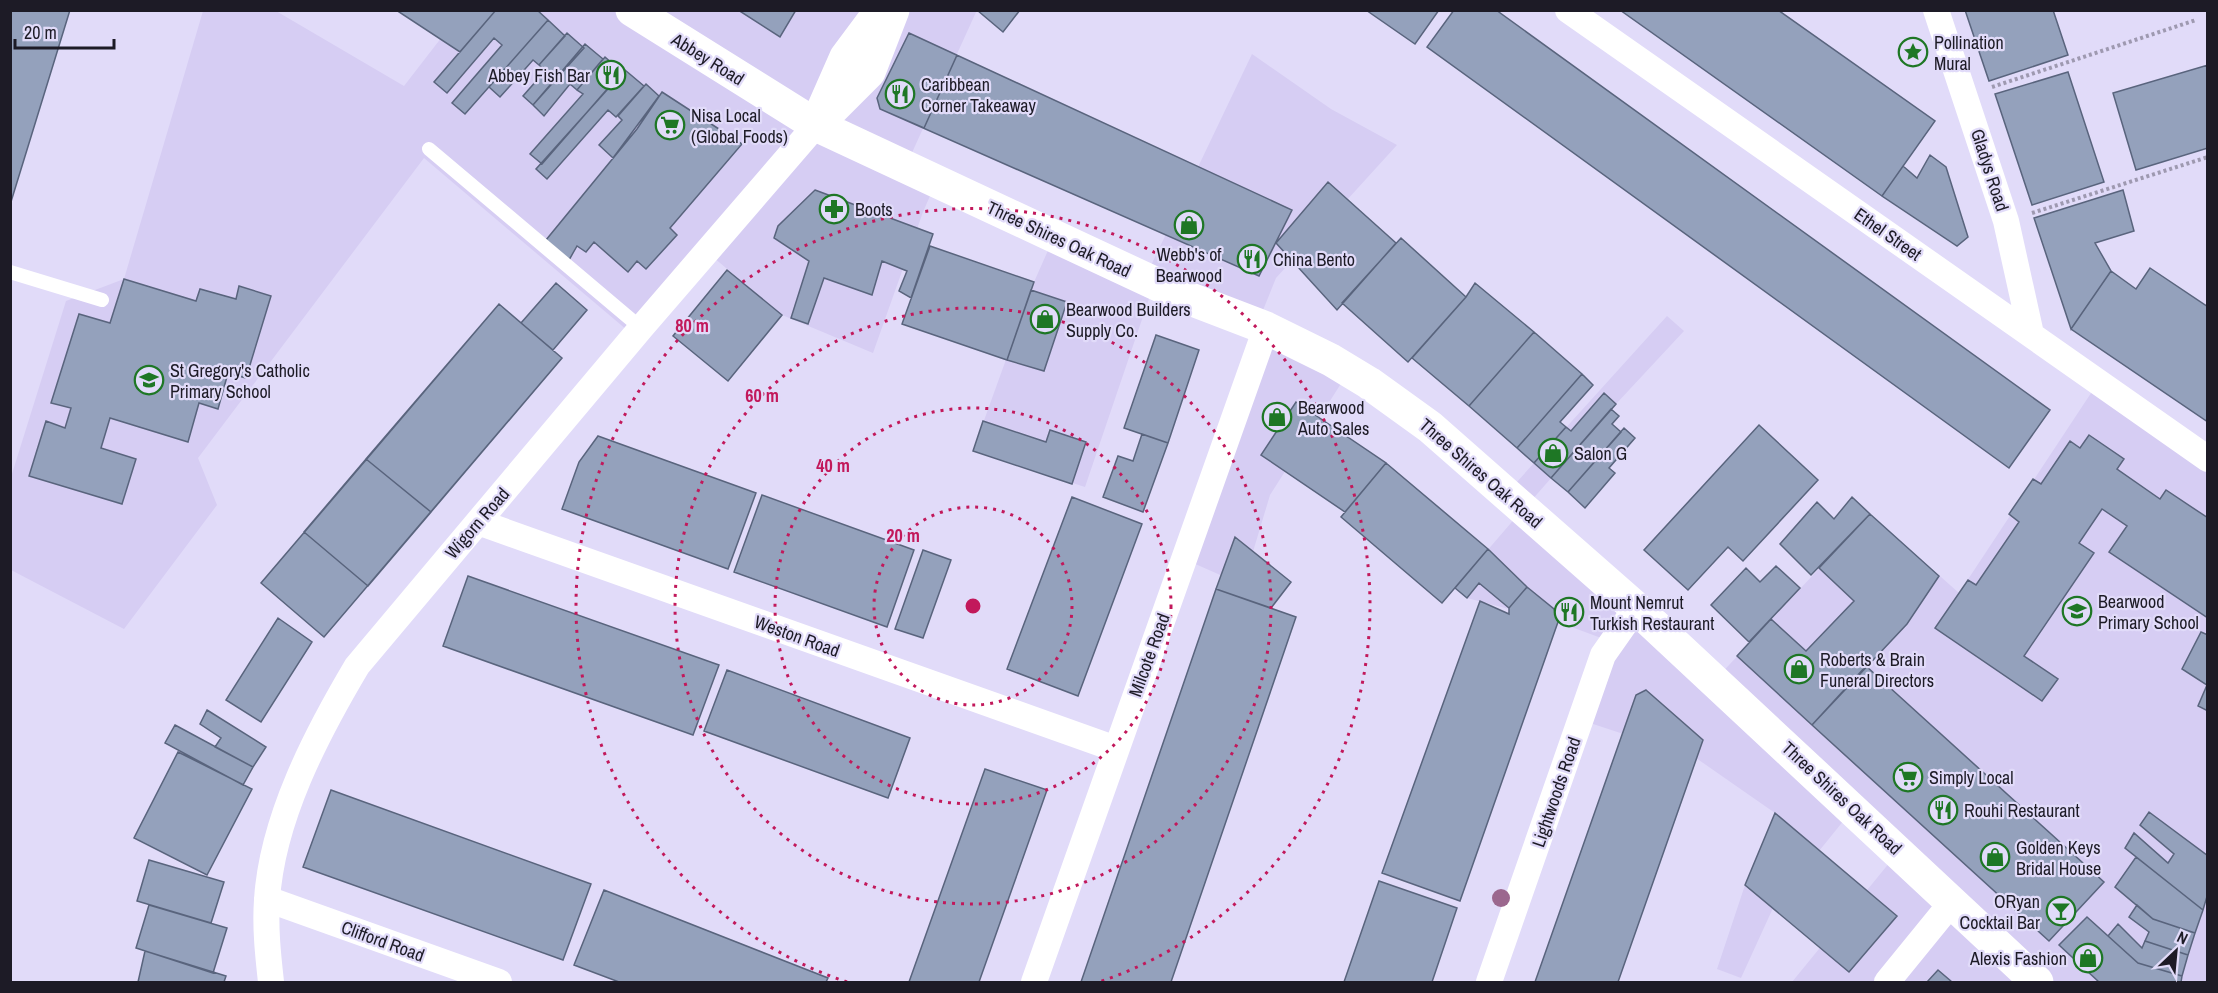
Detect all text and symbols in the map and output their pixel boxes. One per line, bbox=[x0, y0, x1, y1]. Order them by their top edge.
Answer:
scale bar bbox=[15, 12, 114, 50]
text: 20 m bbox=[24, 20, 57, 45]
street label: Abbey Road bbox=[666, 26, 749, 91]
place label: Pollination Mural bbox=[1934, 30, 2004, 76]
place icon: Pollination Mural bbox=[1897, 36, 1929, 68]
restaurant icon: Abbey Fish Bar bbox=[595, 59, 627, 91]
place label: Abbey Fish Bar bbox=[487, 63, 590, 88]
place label: Caribbean Corner Takeaway bbox=[921, 72, 1036, 118]
restaurant icon: Caribbean Corner Takeaway bbox=[884, 78, 916, 110]
place label: Nisa Local (Global Foods) bbox=[691, 103, 788, 149]
supermarket icon: Nisa Local (Global Foods) bbox=[654, 109, 686, 141]
street label: Gladys Road bbox=[1965, 126, 2015, 214]
pharmacy icon: Boots bbox=[818, 193, 850, 225]
street label: Three Shires Oak Road bbox=[983, 195, 1135, 283]
place label: Boots bbox=[855, 197, 893, 222]
street label: Ethel Street bbox=[1849, 202, 1927, 266]
shop icon: Webb's of Bearwood bbox=[1173, 209, 1205, 241]
place label: Webb's of Bearwood bbox=[1156, 242, 1222, 288]
restaurant icon: China Bento bbox=[1236, 243, 1268, 275]
place label: China Bento bbox=[1273, 247, 1355, 272]
place label: Bearwood Builders Supply Co. bbox=[1066, 297, 1191, 343]
shop icon: Bearwood Builders Supply Co. bbox=[1029, 303, 1061, 335]
text: 80 m bbox=[675, 313, 709, 338]
place label: St Gregory's Catholic Primary School bbox=[170, 358, 310, 404]
school or university icon: St Gregory's Catholic Primary School bbox=[133, 364, 165, 396]
text: 60 m bbox=[745, 383, 779, 408]
place label: Bearwood Auto Sales bbox=[1297, 395, 1369, 441]
shop icon: Bearwood Auto Sales bbox=[1261, 401, 1293, 433]
street label: Three Shires Oak Road bbox=[1414, 412, 1548, 534]
shop icon: Salon G bbox=[1537, 437, 1569, 469]
place label: Salon G bbox=[1574, 441, 1627, 466]
text: 40 m bbox=[816, 453, 850, 478]
street label: Wigorn Road bbox=[439, 482, 515, 564]
text: 20 m bbox=[886, 523, 920, 548]
place label: Bearwood Primary School bbox=[2098, 589, 2199, 635]
place label: Mount Nemrut Turkish Restaurant bbox=[1590, 590, 1714, 636]
school or university icon: Bearwood Primary School bbox=[2061, 595, 2093, 627]
centre of rings bbox=[963, 596, 983, 616]
restaurant icon: Mount Nemrut Turkish Restaurant bbox=[1553, 596, 1585, 628]
street label: Weston Road bbox=[751, 609, 843, 663]
street label: Milcote Road bbox=[1122, 610, 1176, 700]
place label: Roberts & Brain Funeral Directors bbox=[1820, 647, 1934, 693]
shop icon: Roberts & Brain Funeral Directors bbox=[1783, 653, 1815, 685]
street label: Lightwoods Road bbox=[1525, 734, 1587, 850]
street label: Three Shires Oak Road bbox=[1776, 736, 1908, 860]
supermarket icon: Simply Local bbox=[1892, 761, 1924, 793]
place label: Simply Local bbox=[1929, 765, 2014, 790]
restaurant icon: Rouhi Restaurant bbox=[1927, 794, 1959, 826]
place label: Rouhi Restaurant bbox=[1964, 798, 2080, 823]
place label: Golden Keys Bridal House bbox=[2016, 835, 2101, 881]
shop icon: Golden Keys Bridal House bbox=[1979, 841, 2011, 873]
place label: ORyan Cocktail Bar bbox=[1960, 889, 2040, 935]
bar icon: ORyan Cocktail Bar bbox=[2045, 895, 2077, 927]
street label: Clifford Road bbox=[338, 914, 428, 968]
north arrow bbox=[2146, 921, 2206, 981]
text: N bbox=[2173, 926, 2192, 949]
shop icon: Alexis Fashion bbox=[2072, 942, 2104, 974]
place label: Alexis Fashion bbox=[1969, 946, 2067, 971]

